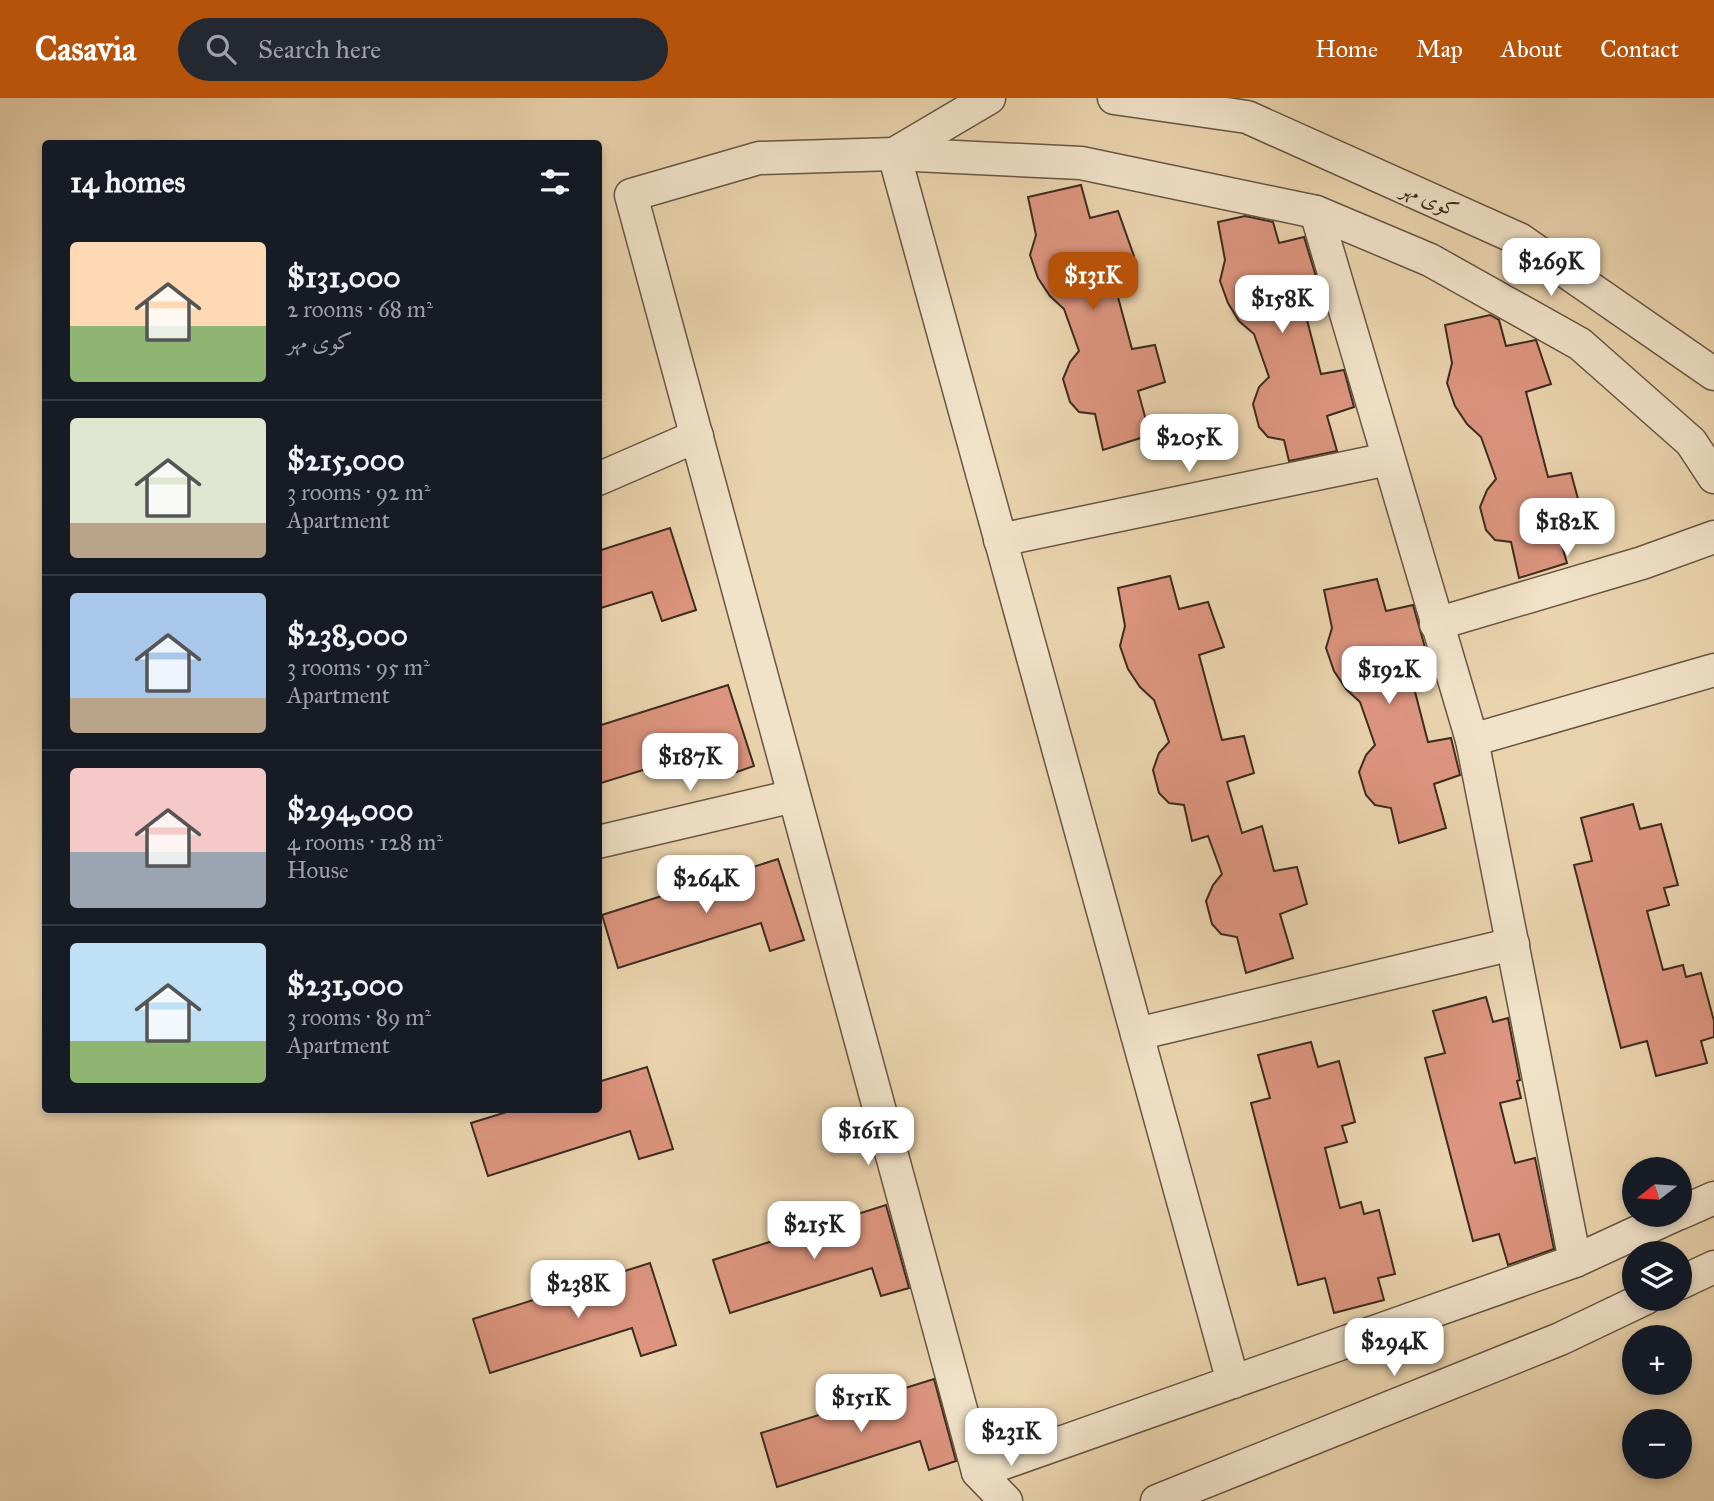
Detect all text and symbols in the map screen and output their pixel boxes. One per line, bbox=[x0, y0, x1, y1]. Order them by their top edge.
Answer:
search box bbox=[178, 18, 668, 81]
text: Casavia bbox=[35, 29, 136, 69]
icon: search bbox=[202, 30, 240, 68]
text: Search here bbox=[258, 33, 381, 65]
text: Home bbox=[1315, 34, 1378, 64]
text: Map bbox=[1416, 34, 1463, 64]
text: About bbox=[1501, 34, 1562, 64]
text: Contact bbox=[1600, 34, 1679, 64]
icon: filters bbox=[536, 163, 574, 201]
text: 14 homes bbox=[70, 164, 185, 200]
street label: کوی مهر bbox=[1395, 174, 1463, 224]
pin: $269K bbox=[1502, 238, 1600, 298]
text: $269K bbox=[1518, 247, 1584, 275]
pin: $131K bbox=[1044, 252, 1142, 312]
text: $131,000 bbox=[287, 259, 401, 295]
text: $131K bbox=[1064, 261, 1122, 289]
icon: home bbox=[126, 270, 210, 354]
pin: $158K bbox=[1233, 275, 1331, 335]
text: $158K bbox=[1251, 284, 1313, 312]
text: 2 rooms · 68 m² bbox=[287, 295, 433, 323]
text: کوی مهر bbox=[287, 327, 353, 355]
pin: $205K bbox=[1140, 414, 1238, 474]
text: $205K bbox=[1156, 423, 1222, 451]
text: $215,000 bbox=[287, 442, 405, 478]
icon: home bbox=[126, 446, 210, 530]
text: 3 rooms · 92 m² bbox=[287, 478, 430, 506]
pin: $182K bbox=[1518, 498, 1616, 558]
text: Apartment bbox=[287, 506, 390, 534]
text: $182K bbox=[1536, 507, 1598, 535]
text: $238,000 bbox=[287, 617, 408, 653]
icon: home bbox=[126, 621, 210, 705]
pin: $192K bbox=[1340, 646, 1438, 706]
text: 3 rooms · 95 m² bbox=[287, 653, 430, 681]
text: $192K bbox=[1358, 655, 1420, 683]
text: Apartment bbox=[287, 681, 390, 709]
pin: $187K bbox=[641, 734, 739, 793]
text: $187K bbox=[658, 742, 722, 770]
text: $294,000 bbox=[287, 792, 413, 828]
icon: home bbox=[126, 796, 210, 880]
text: 4 rooms · 128 m² bbox=[287, 828, 443, 856]
text: House bbox=[287, 856, 349, 884]
pin: $264K bbox=[657, 856, 755, 915]
text: $264K bbox=[673, 864, 739, 892]
text: $231,000 bbox=[287, 967, 404, 1003]
icon: home bbox=[126, 971, 210, 1055]
text: 3 rooms · 89 m² bbox=[287, 1003, 431, 1031]
text: Apartment bbox=[287, 1031, 390, 1059]
pin: $161K bbox=[819, 1108, 917, 1167]
text: $161K bbox=[838, 1116, 898, 1144]
north arrow bbox=[1622, 1157, 1692, 1227]
map controls bbox=[1622, 1157, 1692, 1479]
pin: $215K bbox=[765, 1202, 863, 1261]
text: $215K bbox=[783, 1210, 845, 1238]
button: layers bbox=[1622, 1241, 1692, 1311]
pin: $238K bbox=[529, 1260, 627, 1320]
text: $238K bbox=[547, 1269, 609, 1297]
pin: $294K bbox=[1345, 1318, 1443, 1378]
button: + bbox=[1622, 1325, 1692, 1395]
text: $294K bbox=[1361, 1327, 1427, 1355]
pin: $151K bbox=[812, 1374, 910, 1434]
text: $151K bbox=[832, 1383, 890, 1411]
pin: $231K bbox=[962, 1408, 1060, 1468]
button: − bbox=[1622, 1409, 1692, 1479]
text: $231K bbox=[981, 1417, 1041, 1445]

